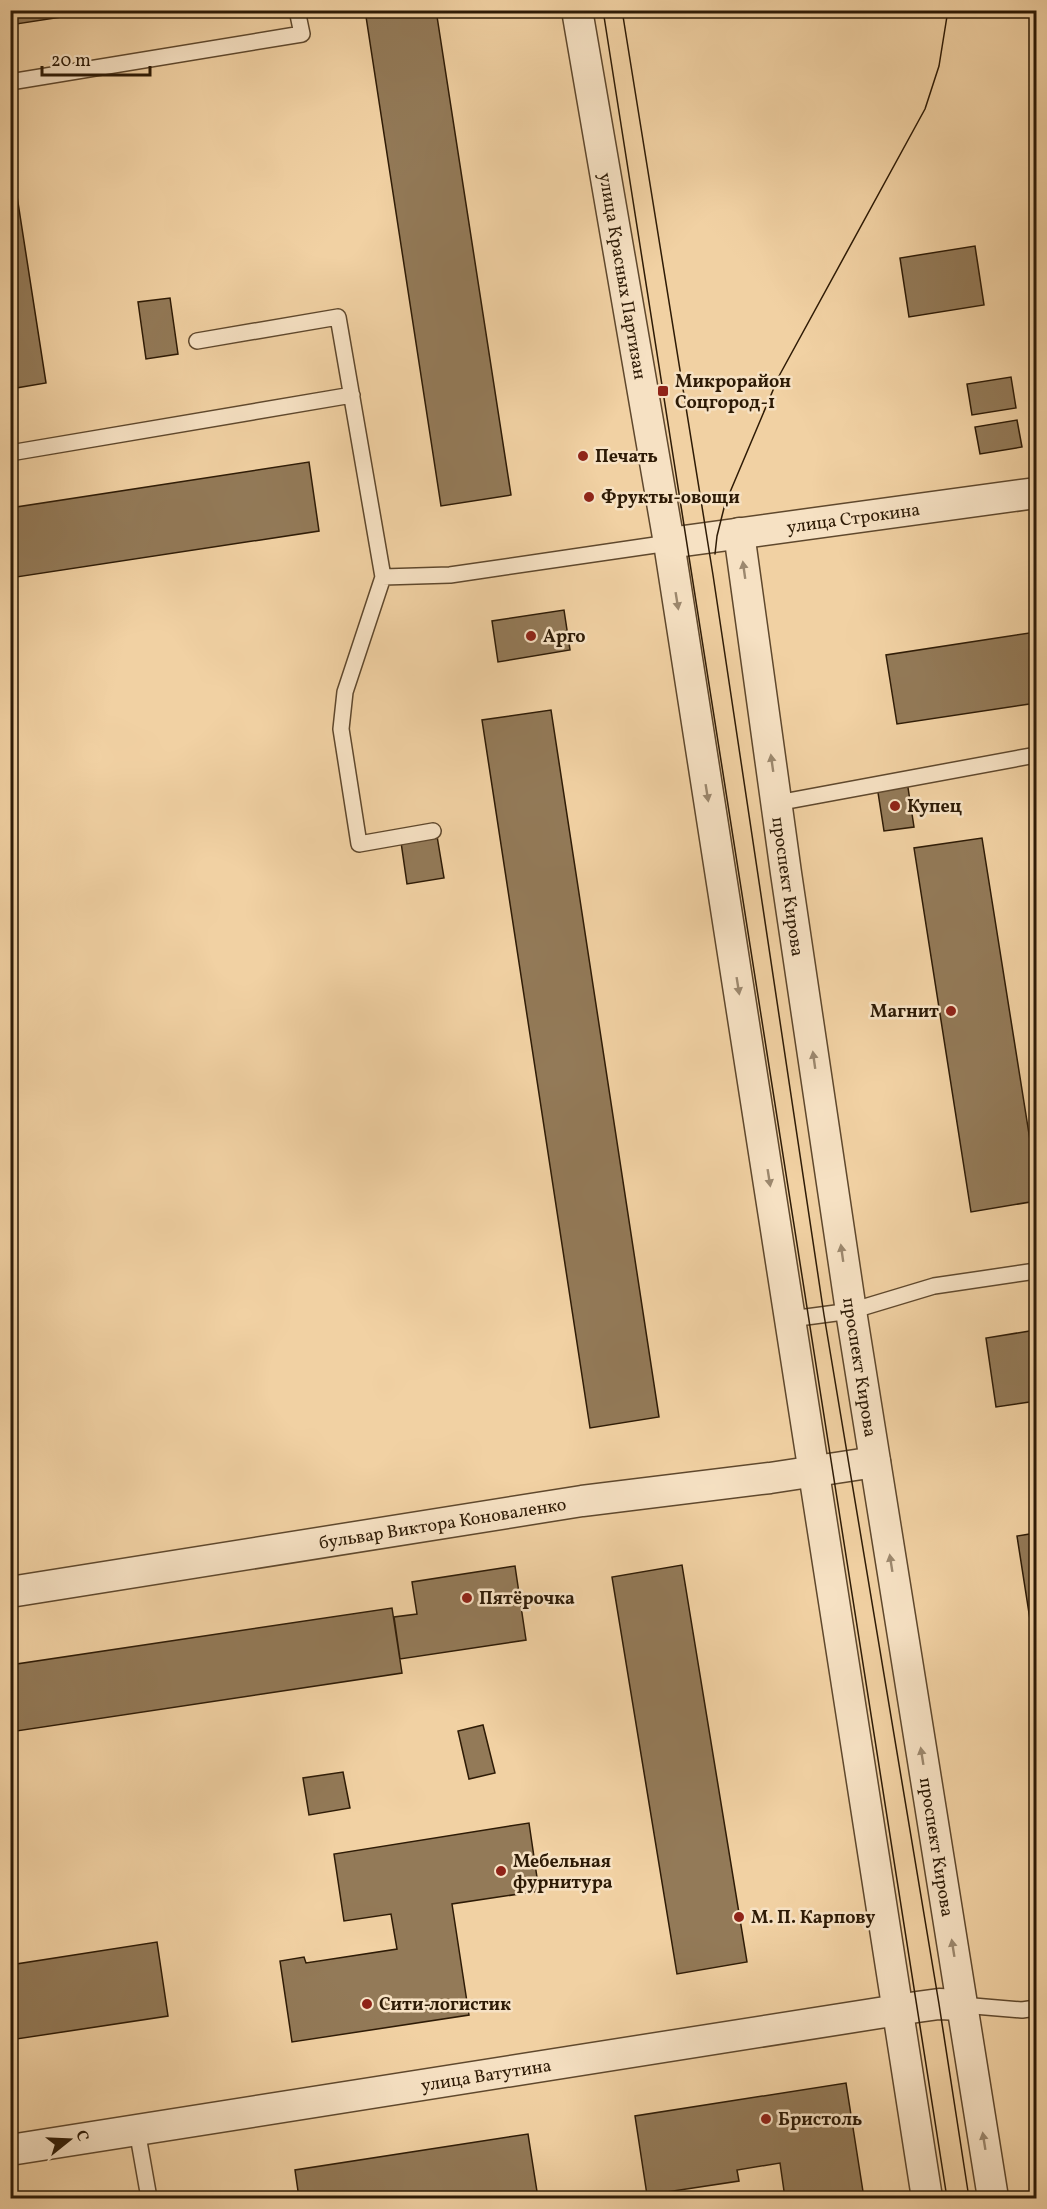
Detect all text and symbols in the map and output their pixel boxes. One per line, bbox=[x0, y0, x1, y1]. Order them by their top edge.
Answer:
scale bar bbox=[42, 39, 150, 77]
text: 20 m bbox=[51, 49, 91, 74]
street label: улица Красных Партизан bbox=[591, 171, 652, 382]
place label: Микрорайон Соцгород-1 bbox=[675, 370, 791, 416]
marker: Микрорайон Соцгород-1 bbox=[656, 384, 670, 398]
place label: Печать bbox=[595, 445, 658, 470]
marker: Печать bbox=[576, 449, 590, 463]
place label: Фрукты-овощи bbox=[601, 486, 740, 511]
marker: Фрукты-овощи bbox=[582, 490, 596, 504]
street label: улица Строкина bbox=[785, 498, 922, 541]
one-way arrow bbox=[740, 561, 749, 580]
one-way arrow bbox=[672, 591, 681, 610]
place label: Арго bbox=[543, 625, 586, 650]
marker: Арго bbox=[524, 629, 538, 643]
one-way arrow bbox=[767, 754, 776, 773]
one-way arrow bbox=[703, 784, 712, 803]
place label: Купец bbox=[907, 795, 962, 820]
marker: Купец bbox=[888, 799, 902, 813]
street label: проспект Кирова bbox=[764, 815, 809, 958]
one-way arrow bbox=[734, 976, 743, 995]
place label: Магнит bbox=[870, 1000, 939, 1025]
marker: Магнит bbox=[944, 1004, 958, 1018]
one-way arrow bbox=[809, 1051, 818, 1070]
one-way arrow bbox=[764, 1169, 773, 1188]
one-way arrow bbox=[838, 1244, 847, 1263]
street label: проспект Кирова bbox=[835, 1296, 882, 1439]
street label: бульвар Виктора Коноваленко bbox=[317, 1493, 568, 1557]
one-way arrow bbox=[886, 1554, 895, 1573]
place label: Пятёрочка bbox=[479, 1587, 575, 1612]
marker: Пятёрочка bbox=[460, 1591, 474, 1605]
one-way arrow bbox=[917, 1746, 926, 1765]
street label: проспект Кирова bbox=[912, 1776, 959, 1919]
place label: Мебельная фурнитура bbox=[513, 1850, 613, 1896]
marker: Мебельная фурнитура bbox=[494, 1864, 508, 1878]
place label: М. П. Карпову bbox=[751, 1906, 875, 1931]
marker: М. П. Карпову bbox=[732, 1910, 746, 1924]
one-way arrow bbox=[948, 1939, 957, 1958]
place label: Сити-логистик bbox=[379, 1993, 511, 2018]
marker: Сити-логистик bbox=[360, 1997, 374, 2011]
street label: улица Ватутина bbox=[419, 2054, 553, 2099]
place label: Бристоль bbox=[778, 2108, 862, 2133]
north arrow bbox=[39, 2110, 99, 2170]
marker: Бристоль bbox=[759, 2112, 773, 2126]
text: С bbox=[69, 2128, 93, 2144]
one-way arrow bbox=[979, 2131, 988, 2150]

